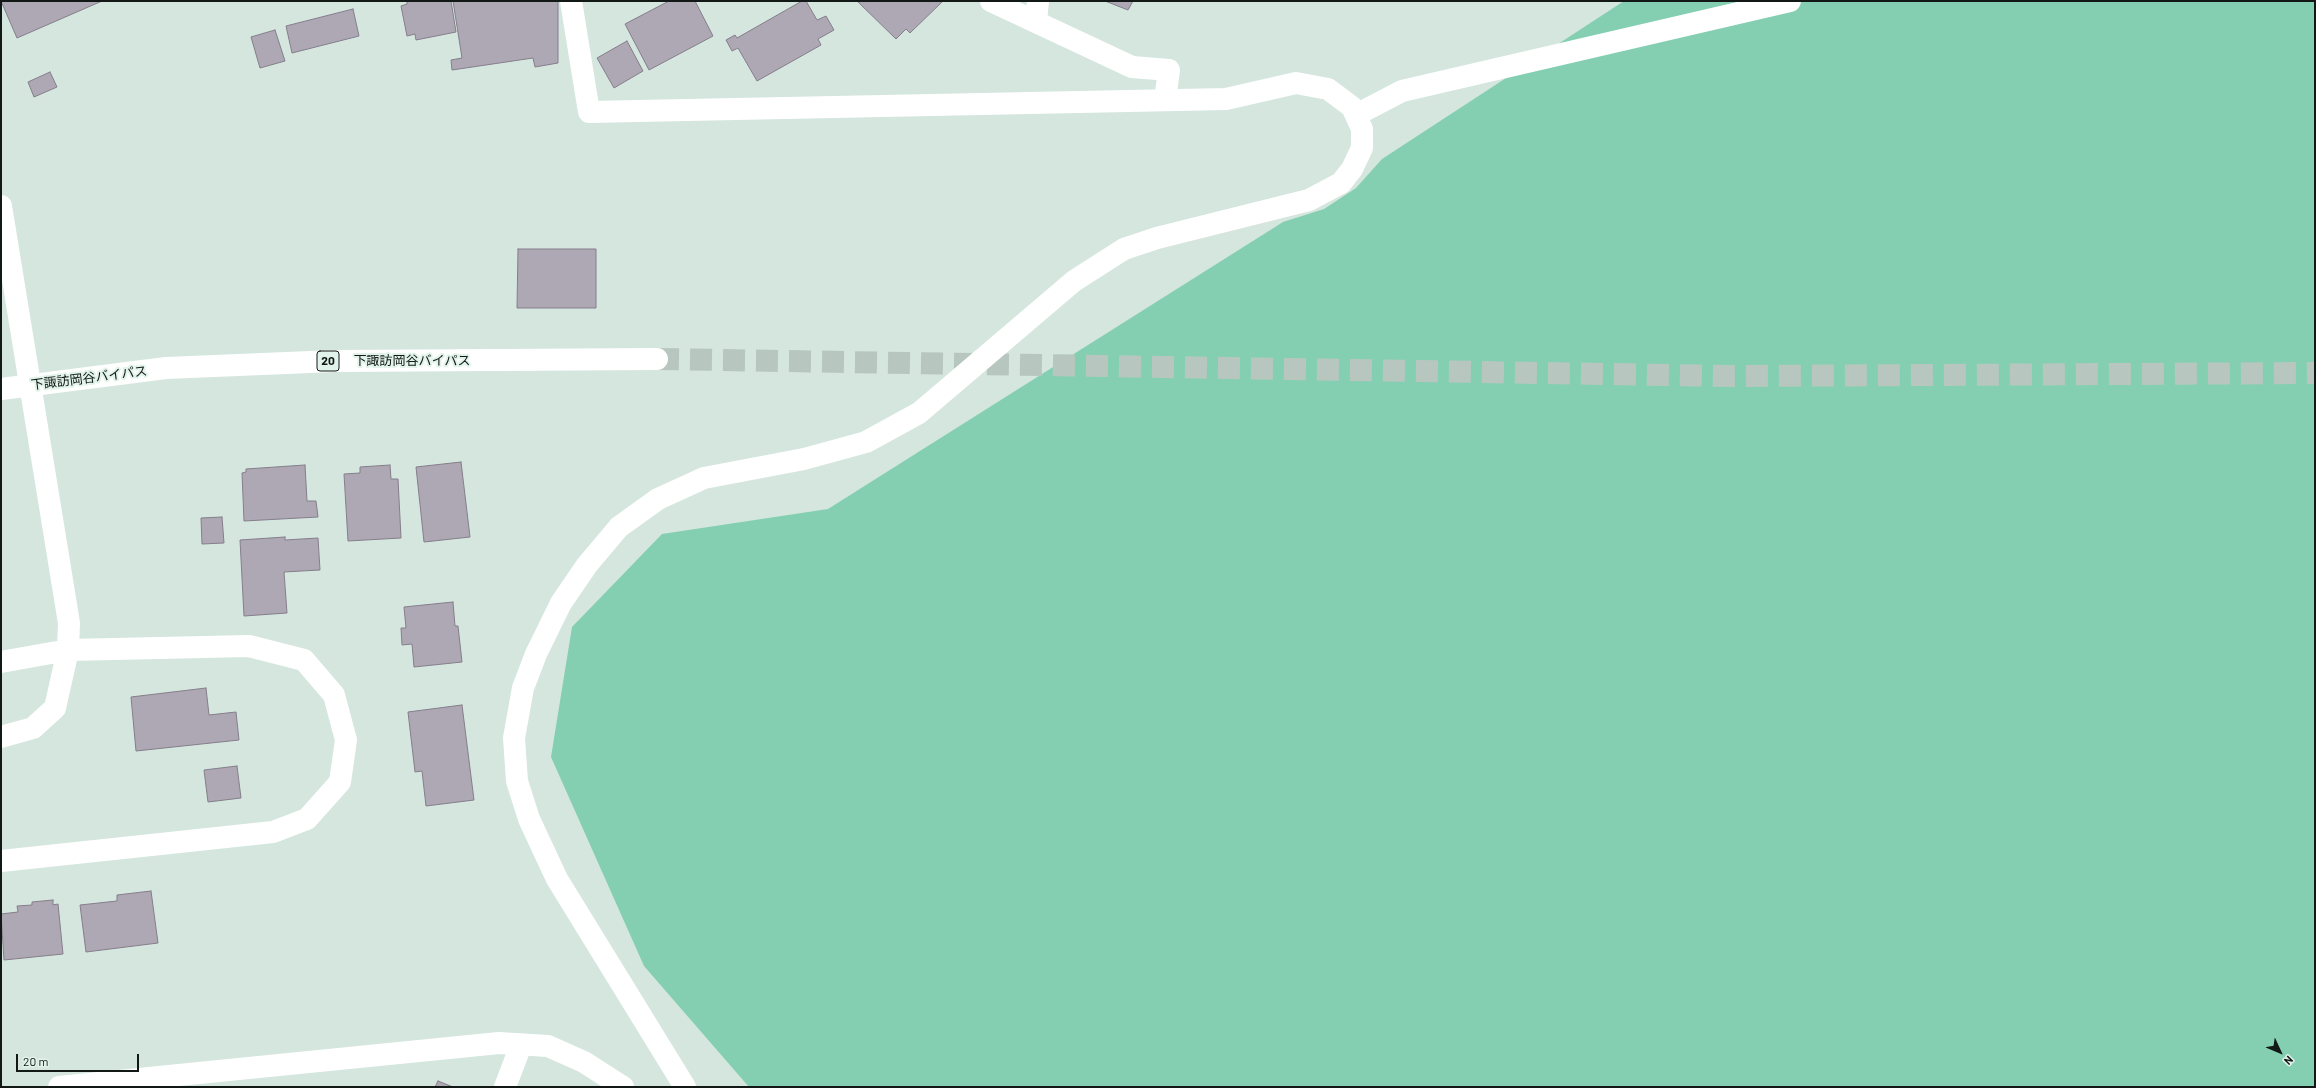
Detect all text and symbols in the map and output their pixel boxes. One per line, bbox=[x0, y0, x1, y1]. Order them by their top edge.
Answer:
road number: 20 bbox=[317, 351, 339, 371]
street label: 下諏訪岡谷バイパス bbox=[354, 353, 470, 369]
street label: 下諏訪岡谷バイパス bbox=[30, 363, 148, 393]
north arrow bbox=[2260, 1032, 2300, 1072]
scale bar bbox=[18, 1046, 141, 1072]
text: 20 m bbox=[23, 1054, 49, 1068]
text: N bbox=[2282, 1054, 2296, 1068]

